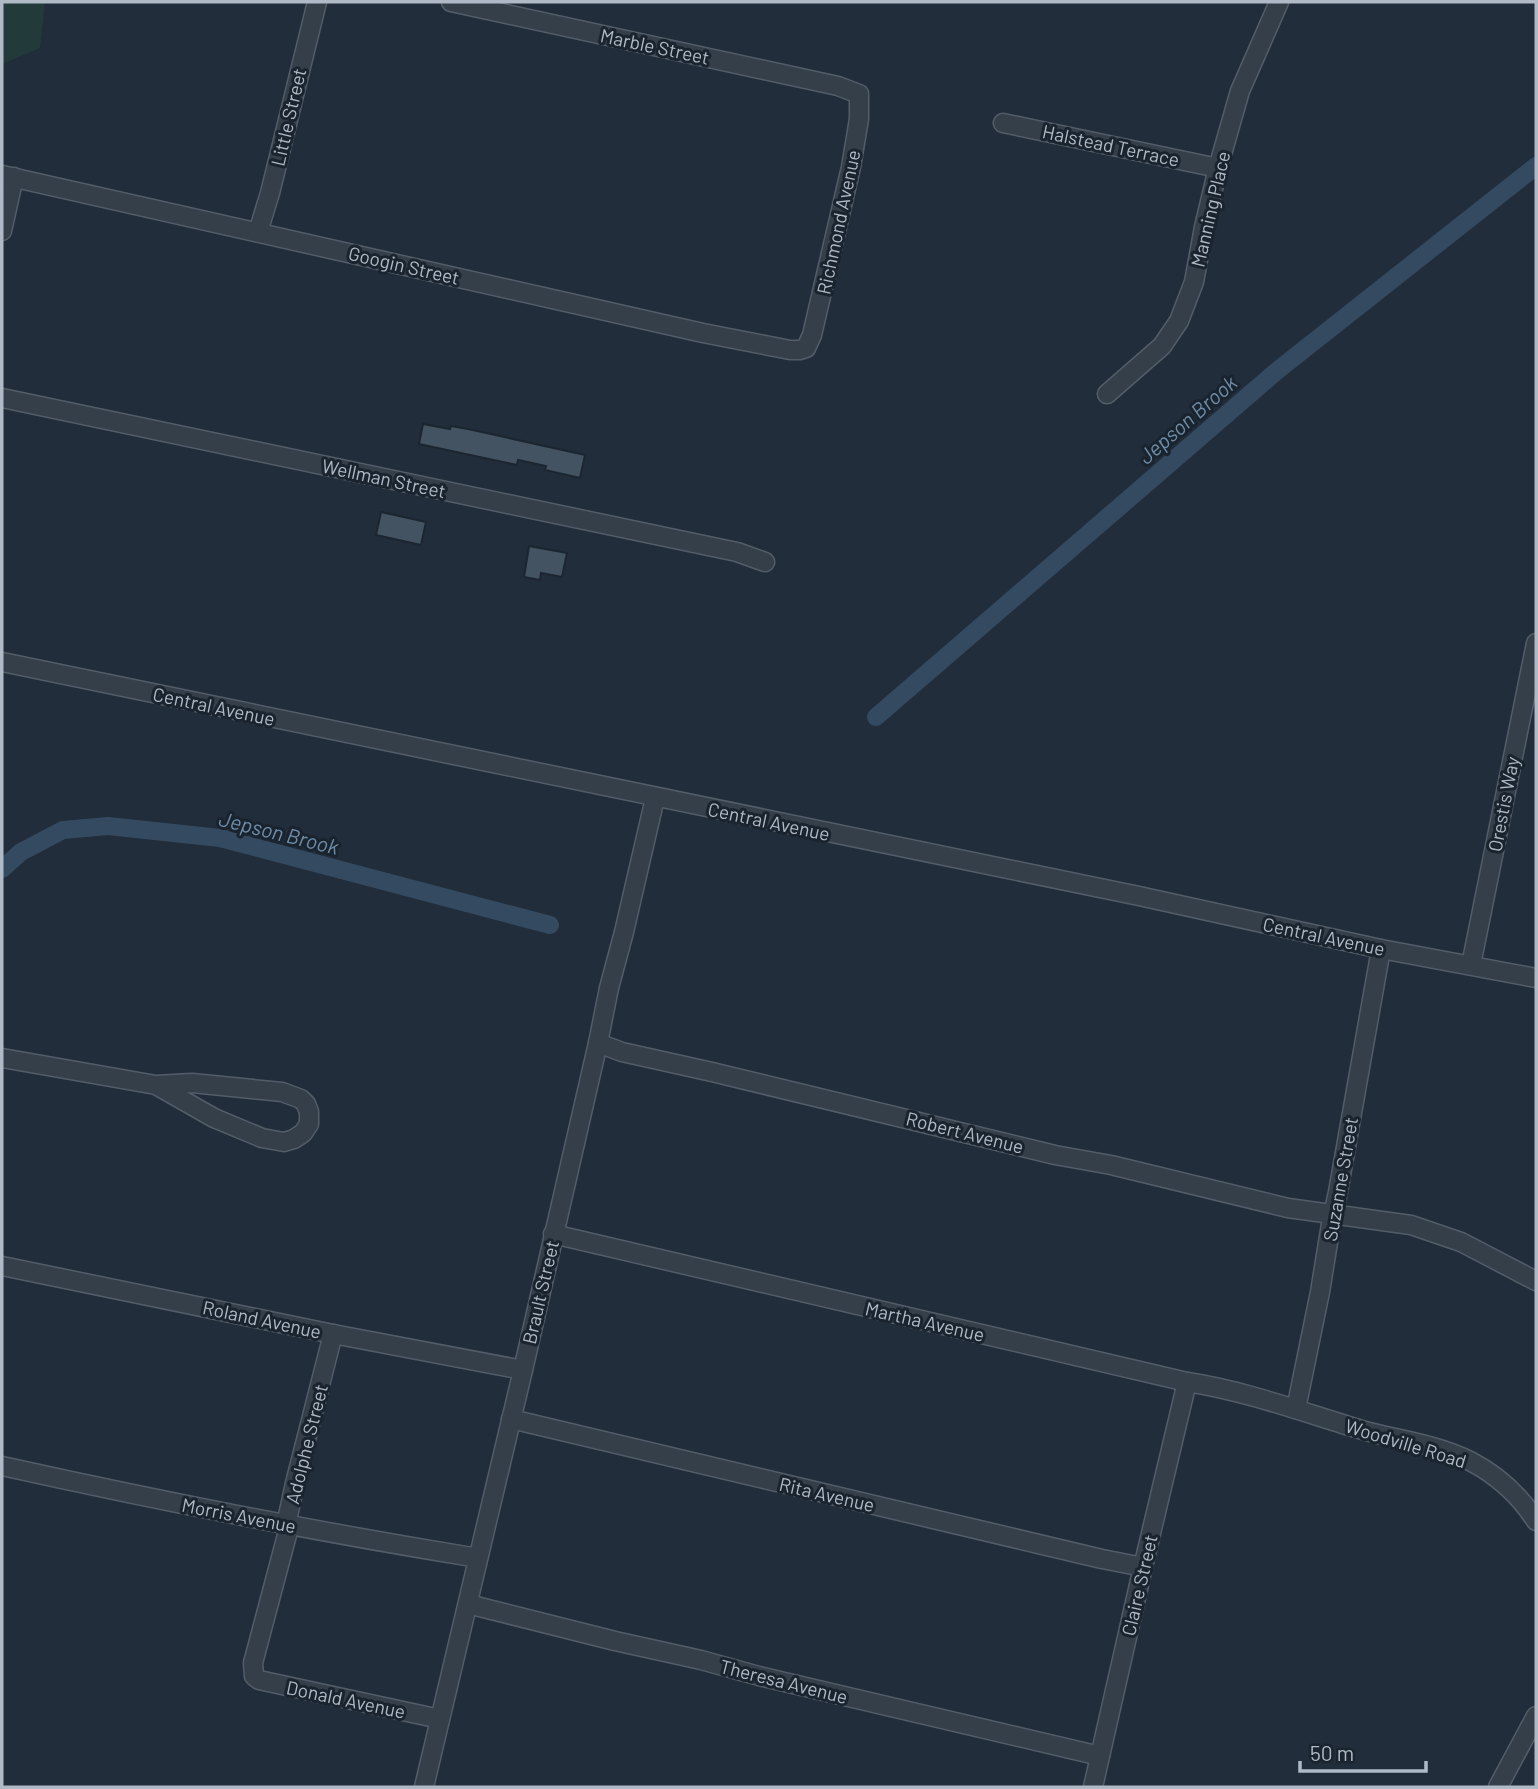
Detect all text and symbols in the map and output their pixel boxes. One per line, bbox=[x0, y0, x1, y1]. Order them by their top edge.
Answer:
street label: Marble Street bbox=[598, 23, 712, 69]
street label: Little Street bbox=[266, 66, 310, 168]
street label: Halstead Terrace bbox=[1041, 119, 1181, 171]
street label: Richmond Avenue bbox=[811, 148, 865, 296]
street label: Manning Place bbox=[1186, 149, 1234, 269]
street label: Googin Street bbox=[346, 241, 462, 289]
water label: Jepson Brook bbox=[1133, 369, 1242, 469]
street label: Wellman Street bbox=[320, 454, 448, 502]
street label: Central Avenue bbox=[151, 682, 277, 730]
street label: Orestis Way bbox=[1483, 754, 1524, 854]
street label: Central Avenue bbox=[706, 797, 832, 845]
water label: Jepson Brook bbox=[217, 805, 342, 859]
street label: Central Avenue bbox=[1261, 912, 1387, 960]
street label: Robert Avenue bbox=[904, 1106, 1026, 1158]
street label: Suzanne Street bbox=[1318, 1115, 1362, 1243]
street label: Brault Street bbox=[517, 1238, 563, 1346]
street label: Roland Avenue bbox=[201, 1295, 323, 1343]
street label: Martha Avenue bbox=[863, 1296, 987, 1346]
street label: Adolphe Street bbox=[280, 1382, 332, 1506]
street label: Woodville Road bbox=[1343, 1414, 1469, 1472]
street label: Rita Avenue bbox=[777, 1472, 877, 1516]
street label: Morris Avenue bbox=[180, 1493, 298, 1537]
street label: Claire Street bbox=[1116, 1532, 1162, 1638]
street label: Theresa Avenue bbox=[718, 1654, 850, 1708]
street label: Donald Avenue bbox=[284, 1675, 408, 1723]
scale bar bbox=[1300, 1730, 1426, 1774]
text: 50 m bbox=[1310, 1740, 1354, 1765]

